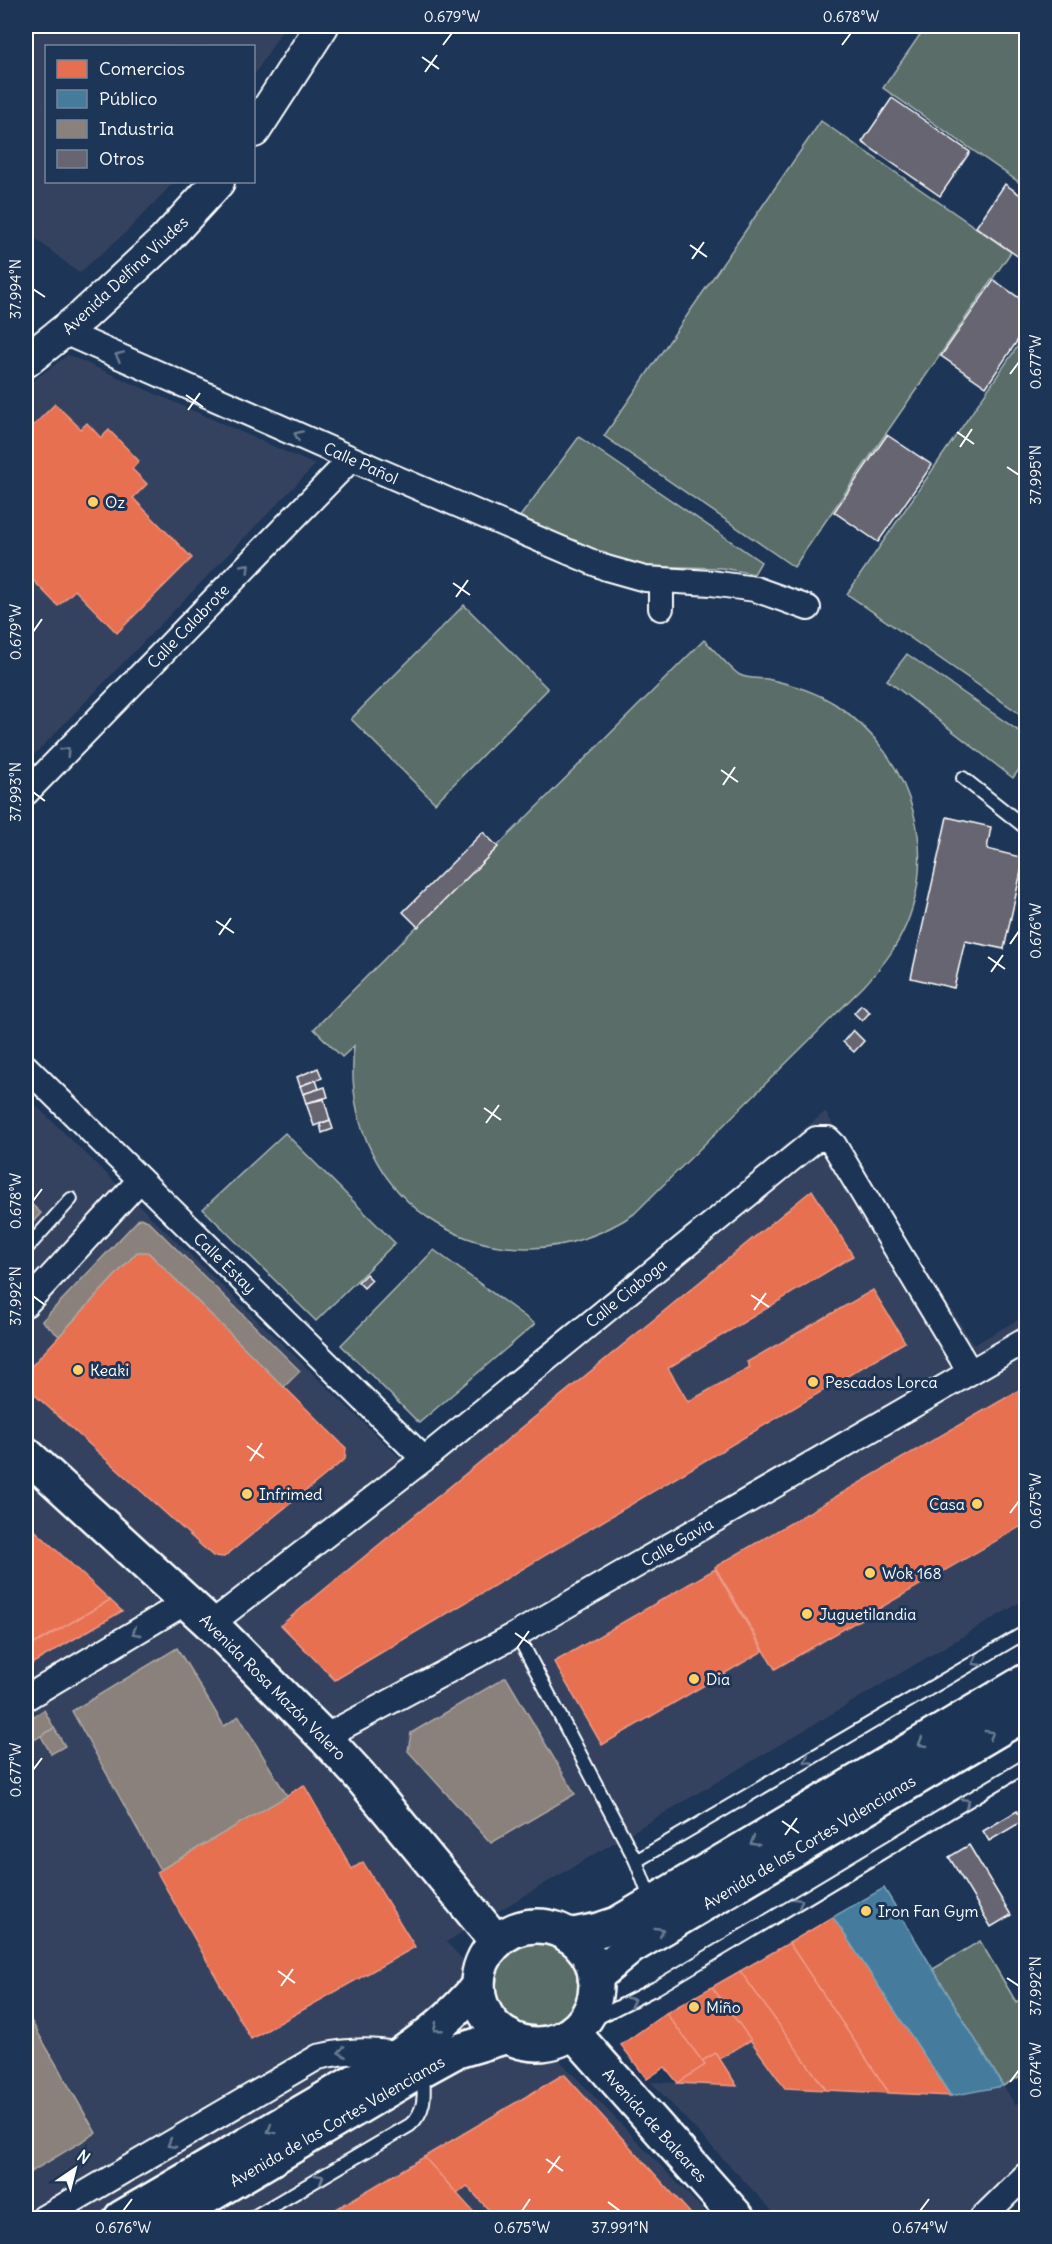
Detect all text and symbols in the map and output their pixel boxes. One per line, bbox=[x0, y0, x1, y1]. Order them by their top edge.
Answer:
text: 0.679°W bbox=[424, 7, 480, 26]
text: 0.678°W bbox=[823, 7, 879, 26]
legend bbox=[45, 45, 255, 183]
text: Comercios bbox=[99, 57, 185, 80]
text: Público bbox=[99, 87, 157, 110]
text: Industria bbox=[99, 117, 174, 140]
text: Otros bbox=[99, 147, 145, 170]
street label: Avenida Delfina Viudes bbox=[58, 212, 192, 338]
text: 37.994°N bbox=[6, 259, 25, 319]
text: 0.677°W bbox=[1026, 334, 1045, 389]
one-way arrow bbox=[115, 352, 126, 364]
one-way arrow bbox=[293, 431, 304, 443]
street label: Calle Pañol bbox=[321, 438, 401, 488]
text: 37.995°N bbox=[1026, 445, 1045, 505]
place label: Oz bbox=[105, 492, 125, 512]
marker: Oz bbox=[86, 495, 100, 509]
one-way arrow bbox=[239, 563, 250, 574]
street label: Calle Calabrote bbox=[143, 580, 233, 672]
text: 0.679°W bbox=[6, 604, 25, 660]
one-way arrow bbox=[59, 748, 70, 759]
text: 37.993°N bbox=[6, 762, 25, 822]
text: 0.676°W bbox=[1026, 903, 1045, 959]
text: 0.678°W bbox=[6, 1173, 25, 1229]
street label: Calle Estay bbox=[190, 1228, 260, 1298]
street label: Calle Ciaboga bbox=[582, 1254, 670, 1332]
text: 37.992°N bbox=[6, 1266, 25, 1326]
place label: Keaki bbox=[90, 1360, 129, 1380]
marker: Keaki bbox=[71, 1363, 85, 1377]
place label: Pescados Lorca bbox=[825, 1372, 938, 1392]
marker: Pescados Lorca bbox=[806, 1375, 820, 1389]
text: 0.675°W bbox=[1026, 1473, 1045, 1529]
place label: Infrimed bbox=[259, 1484, 322, 1504]
marker: Infrimed bbox=[240, 1487, 254, 1501]
place label: Casa bbox=[929, 1494, 965, 1514]
marker: Casa bbox=[970, 1497, 984, 1511]
street label: Calle Gavia bbox=[637, 1513, 717, 1571]
place label: Wok 168 bbox=[882, 1563, 942, 1583]
marker: Wok 168 bbox=[863, 1566, 877, 1580]
place label: Juguetilandia bbox=[819, 1604, 916, 1624]
marker: Juguetilandia bbox=[800, 1607, 814, 1621]
street label: Avenida Rosa Mazón Valero bbox=[196, 1610, 350, 1764]
one-way arrow bbox=[132, 1625, 142, 1636]
one-way arrow bbox=[972, 1654, 982, 1666]
place label: Dia bbox=[706, 1669, 730, 1689]
marker: Dia bbox=[687, 1672, 701, 1686]
one-way arrow bbox=[984, 1730, 994, 1742]
one-way arrow bbox=[918, 1736, 928, 1748]
text: 0.677°W bbox=[6, 1742, 25, 1797]
one-way arrow bbox=[804, 1753, 814, 1765]
street label: Avenida de las Cortes Valencianas bbox=[699, 1770, 919, 1914]
one-way arrow bbox=[960, 1797, 970, 1809]
one-way arrow bbox=[750, 1835, 760, 1847]
one-way arrow bbox=[793, 1898, 803, 1910]
place label: Iron Fan Gym bbox=[878, 1901, 979, 1921]
marker: Iron Fan Gym bbox=[859, 1904, 873, 1918]
one-way arrow bbox=[654, 1926, 664, 1938]
text: 37.992°N bbox=[1026, 1956, 1045, 2016]
one-way arrow bbox=[625, 1996, 636, 2008]
place label: Miño bbox=[706, 1997, 741, 2017]
marker: Miño bbox=[687, 2000, 701, 2014]
one-way arrow bbox=[433, 2020, 444, 2031]
text: 0.674°W bbox=[1026, 2042, 1045, 2098]
one-way arrow bbox=[337, 2046, 346, 2058]
street label: Avenida de las Cortes Valencianas bbox=[226, 2051, 448, 2191]
street label: Avenida de Baleares bbox=[599, 2064, 711, 2186]
one-way arrow bbox=[267, 2123, 278, 2134]
one-way arrow bbox=[167, 2137, 177, 2148]
north arrow bbox=[45, 2139, 105, 2199]
text: N bbox=[73, 2145, 94, 2168]
one-way arrow bbox=[314, 2174, 324, 2185]
text: 0.676°W bbox=[95, 2218, 151, 2237]
text: 0.675°W bbox=[494, 2218, 550, 2237]
text: 37.991°N bbox=[591, 2218, 649, 2237]
text: 0.674°W bbox=[892, 2218, 948, 2237]

